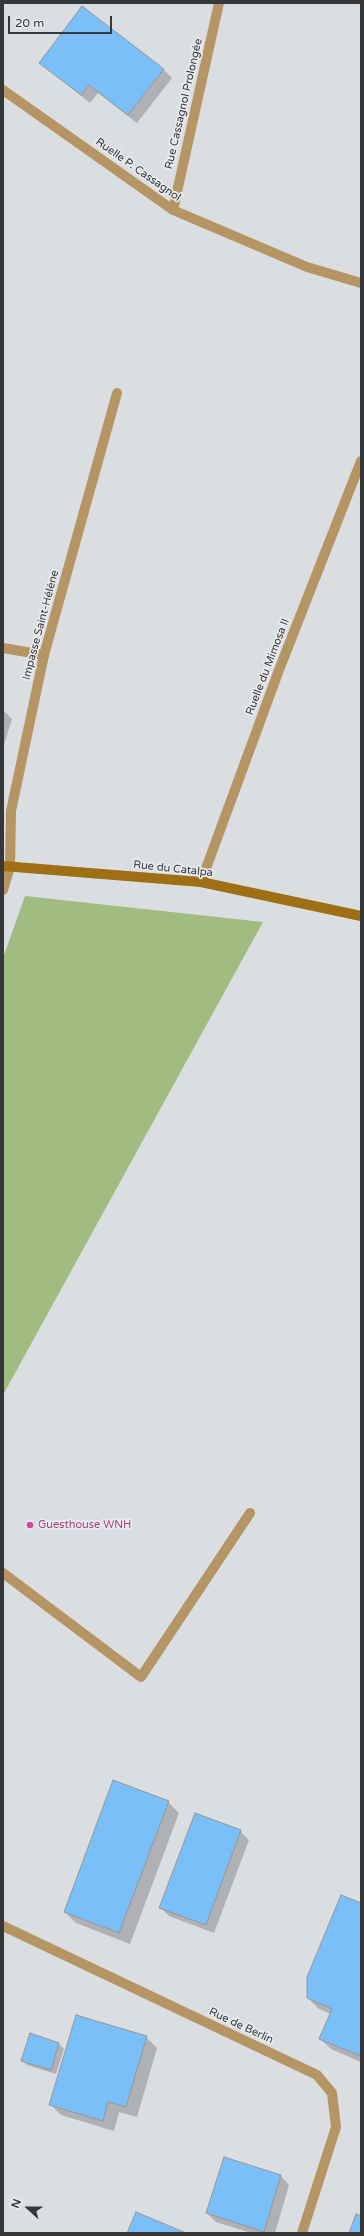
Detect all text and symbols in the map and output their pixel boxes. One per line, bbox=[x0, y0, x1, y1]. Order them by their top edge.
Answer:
scale bar bbox=[10, 8, 114, 34]
text: 20 m bbox=[15, 16, 44, 30]
street label: Rue Cassagnol Prolongée bbox=[163, 37, 205, 171]
street label: Ruelle P. Cassagnol bbox=[93, 136, 183, 204]
street label: Impasse Saint-Hélène bbox=[20, 569, 62, 681]
street label: Ruelle du Mimosa II bbox=[243, 617, 293, 717]
street label: Rue du Catalpa bbox=[133, 858, 213, 880]
place label: Guesthouse WNH bbox=[38, 1518, 131, 1532]
marker: Guesthouse WNH bbox=[25, 1520, 35, 1530]
street label: Rue de Berlin bbox=[207, 2005, 275, 2047]
north arrow bbox=[8, 2188, 48, 2228]
text: N bbox=[9, 2197, 24, 2210]

